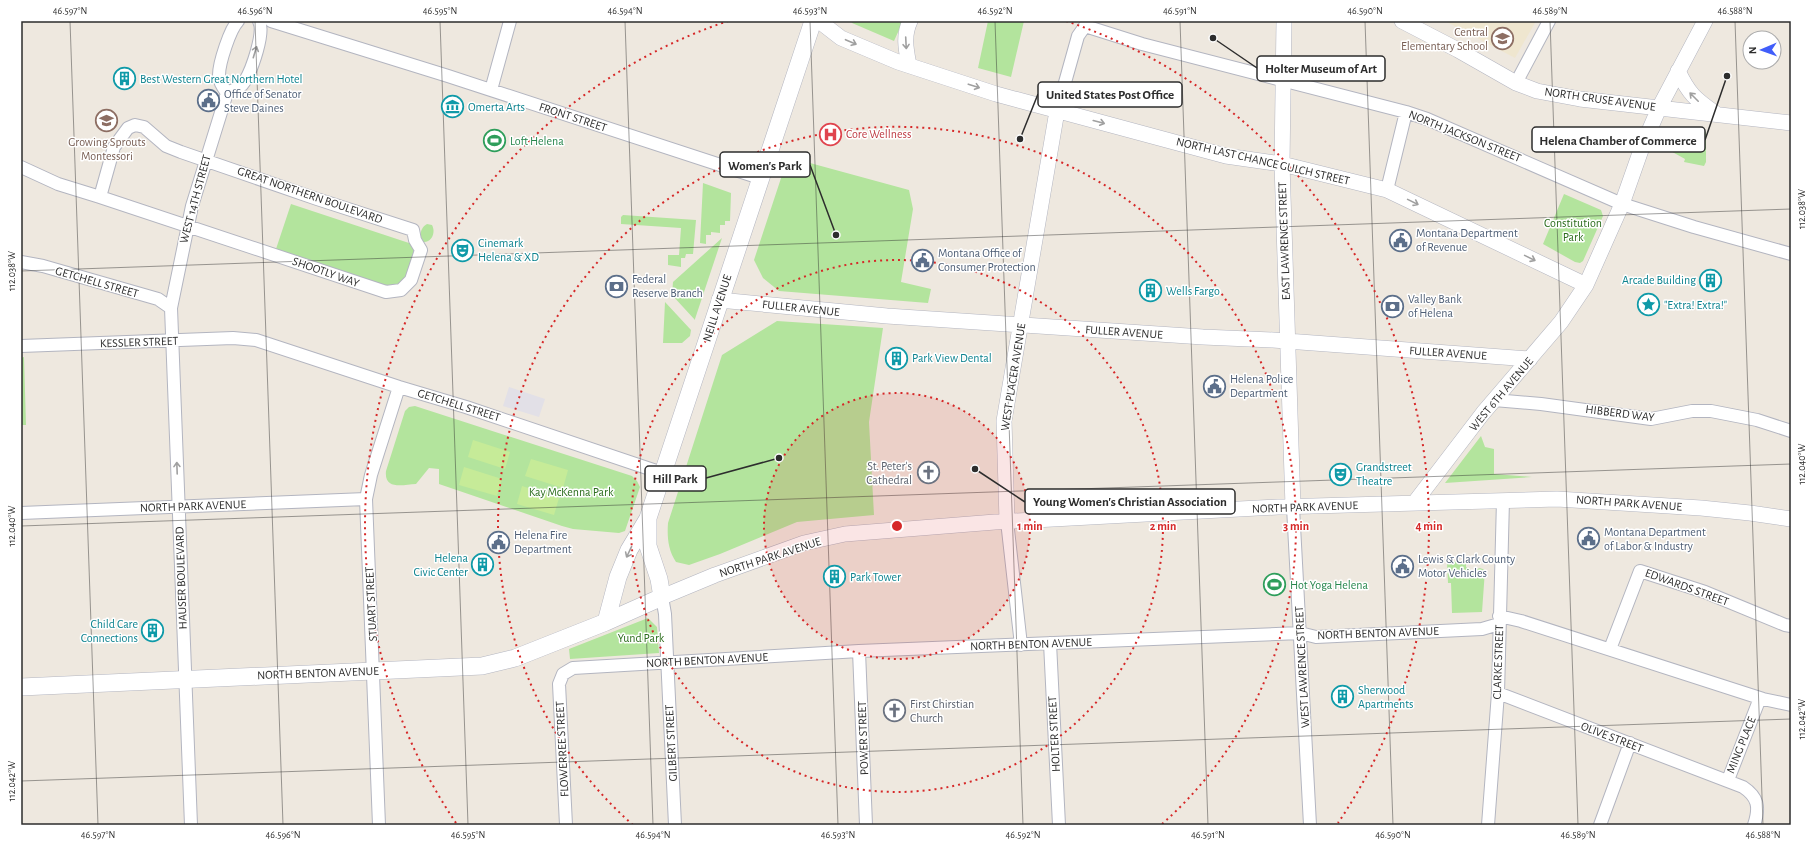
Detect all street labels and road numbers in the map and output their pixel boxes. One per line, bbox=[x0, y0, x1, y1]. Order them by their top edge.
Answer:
street label: NORTH CRUSE AVENUE bbox=[1544, 85, 1657, 113]
street label: FRONT STREET bbox=[538, 100, 609, 134]
street label: NORTH JACKSON STREET bbox=[1407, 108, 1523, 164]
street label: NORTH LAST CHANCE GULCH STREET bbox=[1175, 135, 1351, 187]
street label: WEST 14TH STREET bbox=[177, 153, 213, 245]
street label: GREAT NORTHERN BOULEVARD bbox=[236, 164, 384, 226]
street label: EAST LAWRENCE STREET bbox=[1276, 182, 1292, 300]
street label: SHOOTLY WAY bbox=[291, 255, 362, 289]
street label: GETCHELL STREET bbox=[54, 264, 140, 300]
street label: NEILL AVENUE bbox=[700, 273, 734, 343]
street label: FULLER AVENUE bbox=[762, 298, 841, 318]
street label: WEST PLACER AVENUE bbox=[999, 322, 1028, 432]
street label: FULLER AVENUE bbox=[1085, 323, 1163, 341]
street label: KESSLER STREET bbox=[100, 335, 179, 349]
street label: FULLER AVENUE bbox=[1409, 344, 1487, 362]
street label: WEST 6TH AVENUE bbox=[1467, 355, 1535, 433]
street label: GETCHELL STREET bbox=[416, 387, 502, 423]
street label: HIBBERD WAY bbox=[1585, 403, 1656, 423]
street label: NORTH PARK AVENUE bbox=[1576, 493, 1683, 513]
street label: NORTH PARK AVENUE bbox=[140, 498, 247, 514]
street label: NORTH PARK AVENUE bbox=[1252, 499, 1359, 515]
street label: HAUSER BOULEVARD bbox=[173, 526, 189, 630]
street label: NORTH PARK AVENUE bbox=[718, 535, 823, 579]
street label: STUART STREET bbox=[363, 566, 379, 642]
street label: EDWARDS STREET bbox=[1643, 566, 1731, 608]
street label: WEST LAWRENCE STREET bbox=[1293, 606, 1311, 728]
street label: CLARKE STREET bbox=[1491, 624, 1505, 699]
street label: NORTH BENTON AVENUE bbox=[1317, 625, 1439, 641]
street label: NORTH BENTON AVENUE bbox=[970, 636, 1092, 652]
street label: NORTH BENTON AVENUE bbox=[646, 651, 768, 669]
street label: NORTH BENTON AVENUE bbox=[257, 665, 379, 681]
street label: HOLTER STREET bbox=[1046, 696, 1062, 772]
street label: FLOWERREE STREET bbox=[553, 701, 571, 797]
street label: POWER STREET bbox=[856, 701, 870, 775]
street label: GILBERT STREET bbox=[663, 704, 679, 782]
street label: MING PLACE bbox=[1724, 715, 1758, 775]
street label: OLIVE STREET bbox=[1579, 720, 1645, 754]

